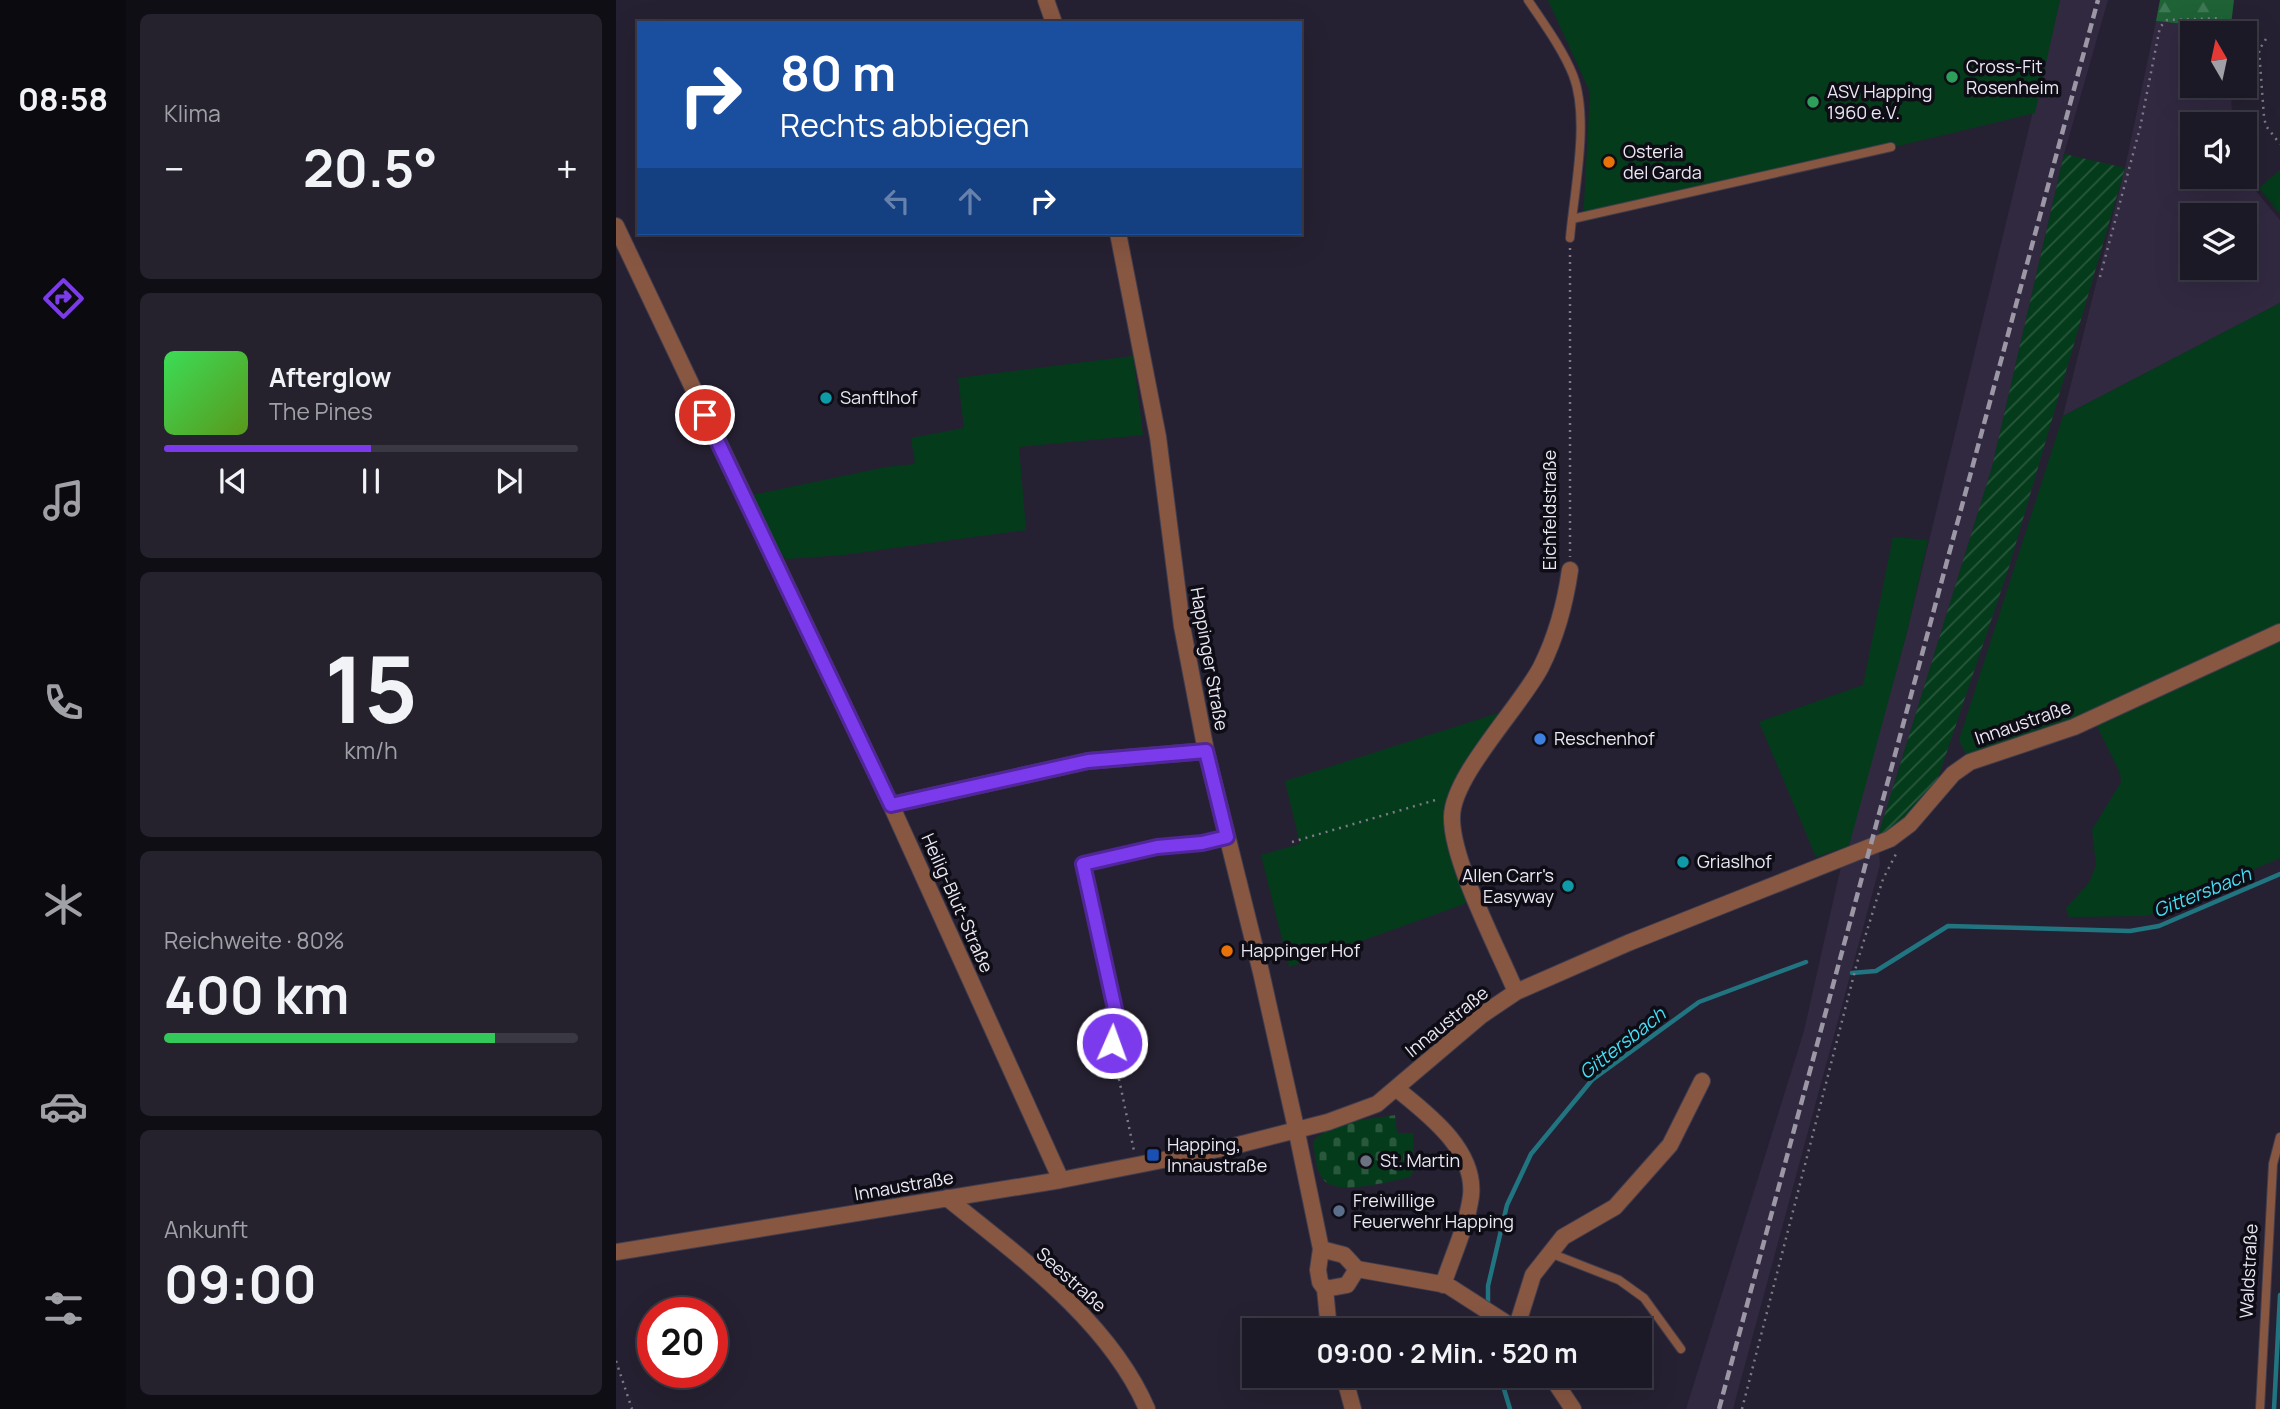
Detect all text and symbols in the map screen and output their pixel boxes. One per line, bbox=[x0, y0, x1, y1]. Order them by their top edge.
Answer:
north arrow bbox=[2180, 21, 2258, 98]
map controls bbox=[2180, 21, 2257, 280]
text: 80 m bbox=[780, 39, 896, 106]
icon: right bbox=[665, 49, 756, 140]
place label: Cross-Fit Rosenheim bbox=[1966, 54, 2059, 99]
marker: Cross-Fit Rosenheim bbox=[1944, 69, 1960, 85]
text: 08:58 bbox=[18, 77, 108, 121]
place label: ASV Happing 1960 e.V. bbox=[1827, 79, 1932, 124]
marker: ASV Happing 1960 e.V. bbox=[1805, 94, 1821, 110]
text: Klima bbox=[164, 97, 221, 129]
text: Rechts abbiegen bbox=[780, 103, 1030, 147]
button: sound bbox=[2180, 112, 2257, 189]
text: 20.5° bbox=[303, 132, 438, 203]
place label: Osteria del Garda bbox=[1623, 139, 1702, 184]
text: − bbox=[164, 142, 185, 194]
text: + bbox=[556, 142, 578, 194]
marker: Osteria del Garda bbox=[1601, 154, 1617, 170]
icon: left bbox=[878, 182, 916, 220]
icon: ahead bbox=[951, 182, 989, 220]
icon: right bbox=[1024, 182, 1062, 220]
button: layers bbox=[2180, 203, 2257, 280]
icon: directions bbox=[39, 274, 88, 323]
text: Afterglow bbox=[269, 359, 391, 395]
pin bbox=[675, 385, 735, 445]
place label: Sanftlhof bbox=[840, 385, 918, 409]
marker: Sanftlhof bbox=[818, 390, 834, 406]
text: The Pines bbox=[269, 395, 373, 427]
icon: arrive bbox=[686, 396, 724, 434]
street label: Eichfeldstraße bbox=[1537, 450, 1561, 570]
icon: previous bbox=[214, 462, 252, 500]
icon: pause bbox=[352, 462, 390, 500]
icon: next bbox=[490, 462, 528, 500]
icon: music bbox=[39, 476, 88, 525]
street label: Happinger Straße bbox=[1186, 585, 1234, 733]
text: 15 bbox=[324, 626, 418, 750]
icon: phone bbox=[39, 678, 88, 727]
street label: Innaustraße bbox=[1971, 694, 2074, 750]
place label: Reschenhof bbox=[1554, 726, 1655, 750]
marker: Reschenhof bbox=[1532, 731, 1548, 747]
text: km/h bbox=[344, 734, 398, 766]
street label: Heilig-Blut-Straße bbox=[916, 829, 999, 976]
place label: Griaslhof bbox=[1697, 849, 1772, 873]
marker: Griaslhof bbox=[1675, 854, 1691, 870]
water label: Gittersbach bbox=[2149, 860, 2255, 923]
place label: Allen Carr's Easyway bbox=[1462, 863, 1555, 908]
marker: Allen Carr's Easyway bbox=[1560, 878, 1576, 894]
icon: climate bbox=[39, 880, 88, 929]
text: Reichweite · 80% bbox=[164, 924, 344, 956]
place label: Happinger Hof bbox=[1241, 938, 1361, 962]
marker: Happinger Hof bbox=[1219, 943, 1235, 959]
text: 400 km bbox=[164, 959, 349, 1030]
street label: Innaustraße bbox=[1400, 980, 1493, 1062]
water label: Gittersbach bbox=[1573, 1001, 1671, 1085]
position arrow bbox=[1075, 1006, 1149, 1080]
icon: car bbox=[39, 1082, 88, 1131]
place label: Happing, Innaustraße bbox=[1167, 1132, 1267, 1177]
marker: Happing, Innaustraße bbox=[1145, 1147, 1161, 1163]
place label: St. Martin bbox=[1380, 1148, 1460, 1172]
marker: St. Martin bbox=[1358, 1153, 1374, 1169]
street label: Innaustraße bbox=[852, 1164, 955, 1206]
place label: Freiwillige Feuerwehr Happing bbox=[1353, 1188, 1514, 1233]
marker: Freiwillige Feuerwehr Happing bbox=[1331, 1203, 1347, 1219]
text: Ankunft bbox=[164, 1213, 248, 1245]
street label: Waldstraße bbox=[2234, 1223, 2262, 1319]
street label: Seestraße bbox=[1032, 1241, 1112, 1317]
text: 09:00 bbox=[164, 1248, 317, 1319]
icon: filters bbox=[39, 1284, 88, 1333]
speed limit sign: 20 bbox=[637, 1297, 728, 1388]
text: 09:00 · 2 Min. · 520 m bbox=[1316, 1335, 1578, 1371]

